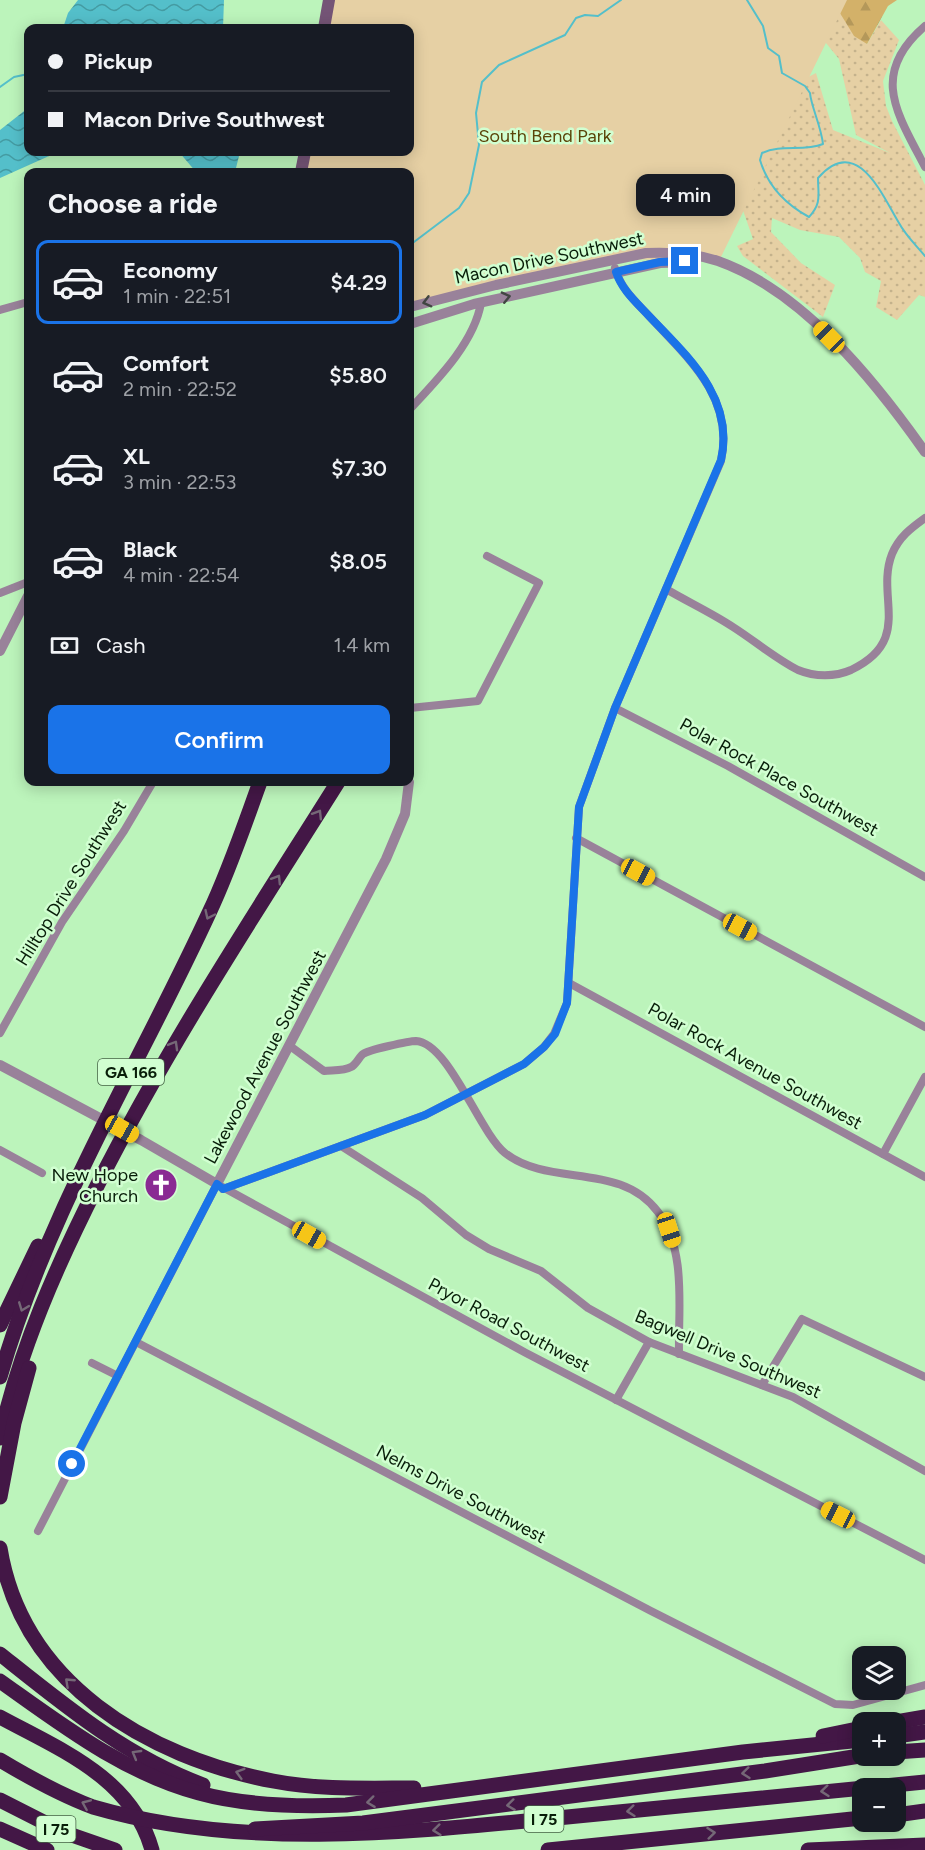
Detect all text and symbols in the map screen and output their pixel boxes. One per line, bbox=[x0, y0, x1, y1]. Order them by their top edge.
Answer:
text: Pickup bbox=[84, 48, 153, 75]
text: Macon Drive Southwest bbox=[84, 106, 325, 133]
park label: South Bend Park bbox=[479, 125, 612, 147]
callout: 4 min bbox=[636, 174, 734, 216]
text: 4 min bbox=[660, 183, 711, 207]
text: Choose a ride bbox=[48, 187, 217, 220]
street label: Macon Drive Southwest bbox=[453, 227, 646, 289]
route end bbox=[671, 247, 698, 274]
icon: car bbox=[51, 255, 105, 309]
text: Economy bbox=[123, 257, 218, 284]
text: $4.29 bbox=[331, 269, 387, 296]
text: 1 min · 22:51 bbox=[123, 284, 231, 308]
one-way arrow bbox=[501, 291, 511, 304]
one-way arrow bbox=[422, 295, 433, 307]
car bbox=[810, 318, 848, 356]
icon: car bbox=[51, 348, 105, 402]
text: Comfort bbox=[123, 350, 209, 377]
text: $5.80 bbox=[329, 362, 387, 389]
text: 2 min · 22:52 bbox=[123, 377, 237, 401]
icon: car bbox=[51, 441, 105, 495]
text: XL bbox=[123, 443, 150, 470]
text: $7.30 bbox=[331, 455, 387, 482]
text: 3 min · 22:53 bbox=[123, 470, 236, 494]
icon: car bbox=[51, 534, 105, 588]
text: Black bbox=[123, 536, 177, 563]
text: $8.05 bbox=[329, 548, 387, 575]
text: 4 min · 22:54 bbox=[123, 563, 239, 587]
icon: cash bbox=[48, 629, 81, 662]
text: Cash bbox=[96, 632, 146, 659]
text: 1.4 km bbox=[334, 633, 390, 657]
button: Confirm bbox=[48, 705, 390, 774]
street label: Polar Rock Place Southwest bbox=[676, 713, 882, 841]
street label: Hilltop Drive Southwest bbox=[11, 796, 131, 970]
one-way arrow bbox=[310, 809, 321, 820]
car bbox=[618, 856, 658, 888]
one-way arrow bbox=[269, 875, 281, 885]
one-way arrow bbox=[204, 908, 216, 919]
car bbox=[720, 911, 760, 943]
street label: Lakewood Avenue Southwest bbox=[199, 946, 331, 1168]
street label: Polar Rock Avenue Southwest bbox=[644, 998, 866, 1134]
one-way arrow bbox=[167, 1041, 178, 1051]
road number: GA 166 bbox=[98, 1059, 164, 1085]
car bbox=[102, 1112, 142, 1146]
place label: New Hope Church bbox=[51, 1164, 138, 1207]
church icon: New Hope Church bbox=[143, 1167, 179, 1203]
car bbox=[655, 1210, 683, 1250]
car bbox=[289, 1218, 329, 1252]
street label: Pryor Road Southwest bbox=[424, 1273, 594, 1377]
one-way arrow bbox=[18, 1301, 31, 1312]
street label: Bagwell Drive Southwest bbox=[632, 1305, 825, 1403]
street label: Nelms Drive Southwest bbox=[372, 1440, 550, 1548]
route start bbox=[58, 1450, 85, 1477]
car bbox=[818, 1499, 858, 1531]
map controls bbox=[852, 1646, 906, 1832]
button: layers bbox=[852, 1646, 906, 1700]
one-way arrow bbox=[66, 1679, 77, 1690]
button: + bbox=[852, 1712, 906, 1766]
one-way arrow bbox=[132, 1750, 142, 1761]
one-way arrow bbox=[741, 1766, 751, 1779]
one-way arrow bbox=[235, 1768, 246, 1780]
button: − bbox=[852, 1778, 906, 1832]
one-way arrow bbox=[820, 1784, 830, 1797]
one-way arrow bbox=[367, 1795, 376, 1807]
one-way arrow bbox=[507, 1798, 516, 1810]
one-way arrow bbox=[81, 1799, 92, 1811]
one-way arrow bbox=[626, 1804, 635, 1816]
road number: I 75 bbox=[524, 1806, 564, 1832]
road number: I 75 bbox=[36, 1816, 76, 1842]
one-way arrow bbox=[432, 1823, 441, 1836]
one-way arrow bbox=[706, 1827, 715, 1840]

